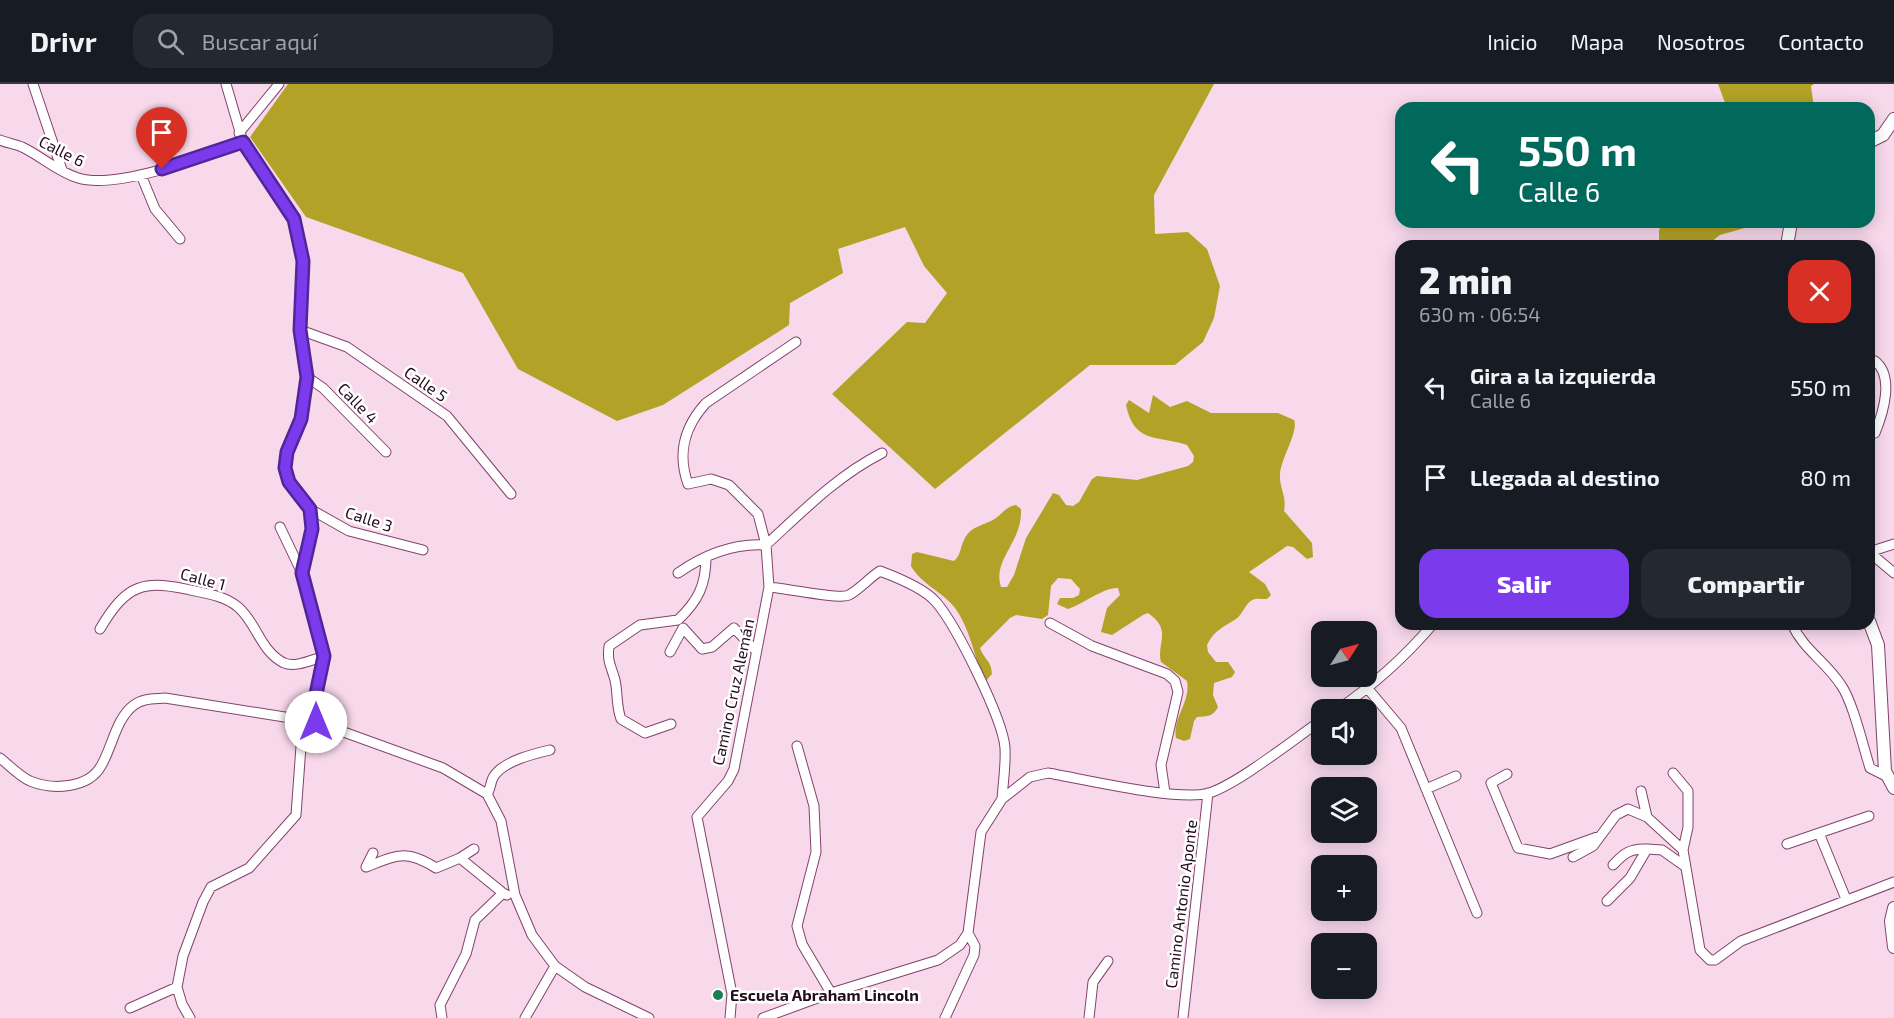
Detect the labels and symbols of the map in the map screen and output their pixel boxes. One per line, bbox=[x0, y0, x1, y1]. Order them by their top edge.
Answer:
pin bbox=[136, 107, 187, 169]
street label: Calle 6 bbox=[36, 131, 88, 170]
street label: Calle 5 bbox=[401, 362, 451, 405]
street label: Calle 4 bbox=[334, 378, 382, 427]
street label: Calle 3 bbox=[343, 502, 395, 535]
street label: Calle 1 bbox=[178, 563, 228, 594]
street label: Camino Cruz Alemán bbox=[708, 617, 757, 767]
north arrow bbox=[1311, 621, 1377, 687]
position arrow bbox=[284, 690, 348, 754]
street label: Camino Antonio Aponte bbox=[1161, 819, 1200, 989]
place label: Escuela Abraham Lincoln bbox=[730, 985, 919, 1004]
marker: Escuela Abraham Lincoln bbox=[711, 988, 725, 1002]

